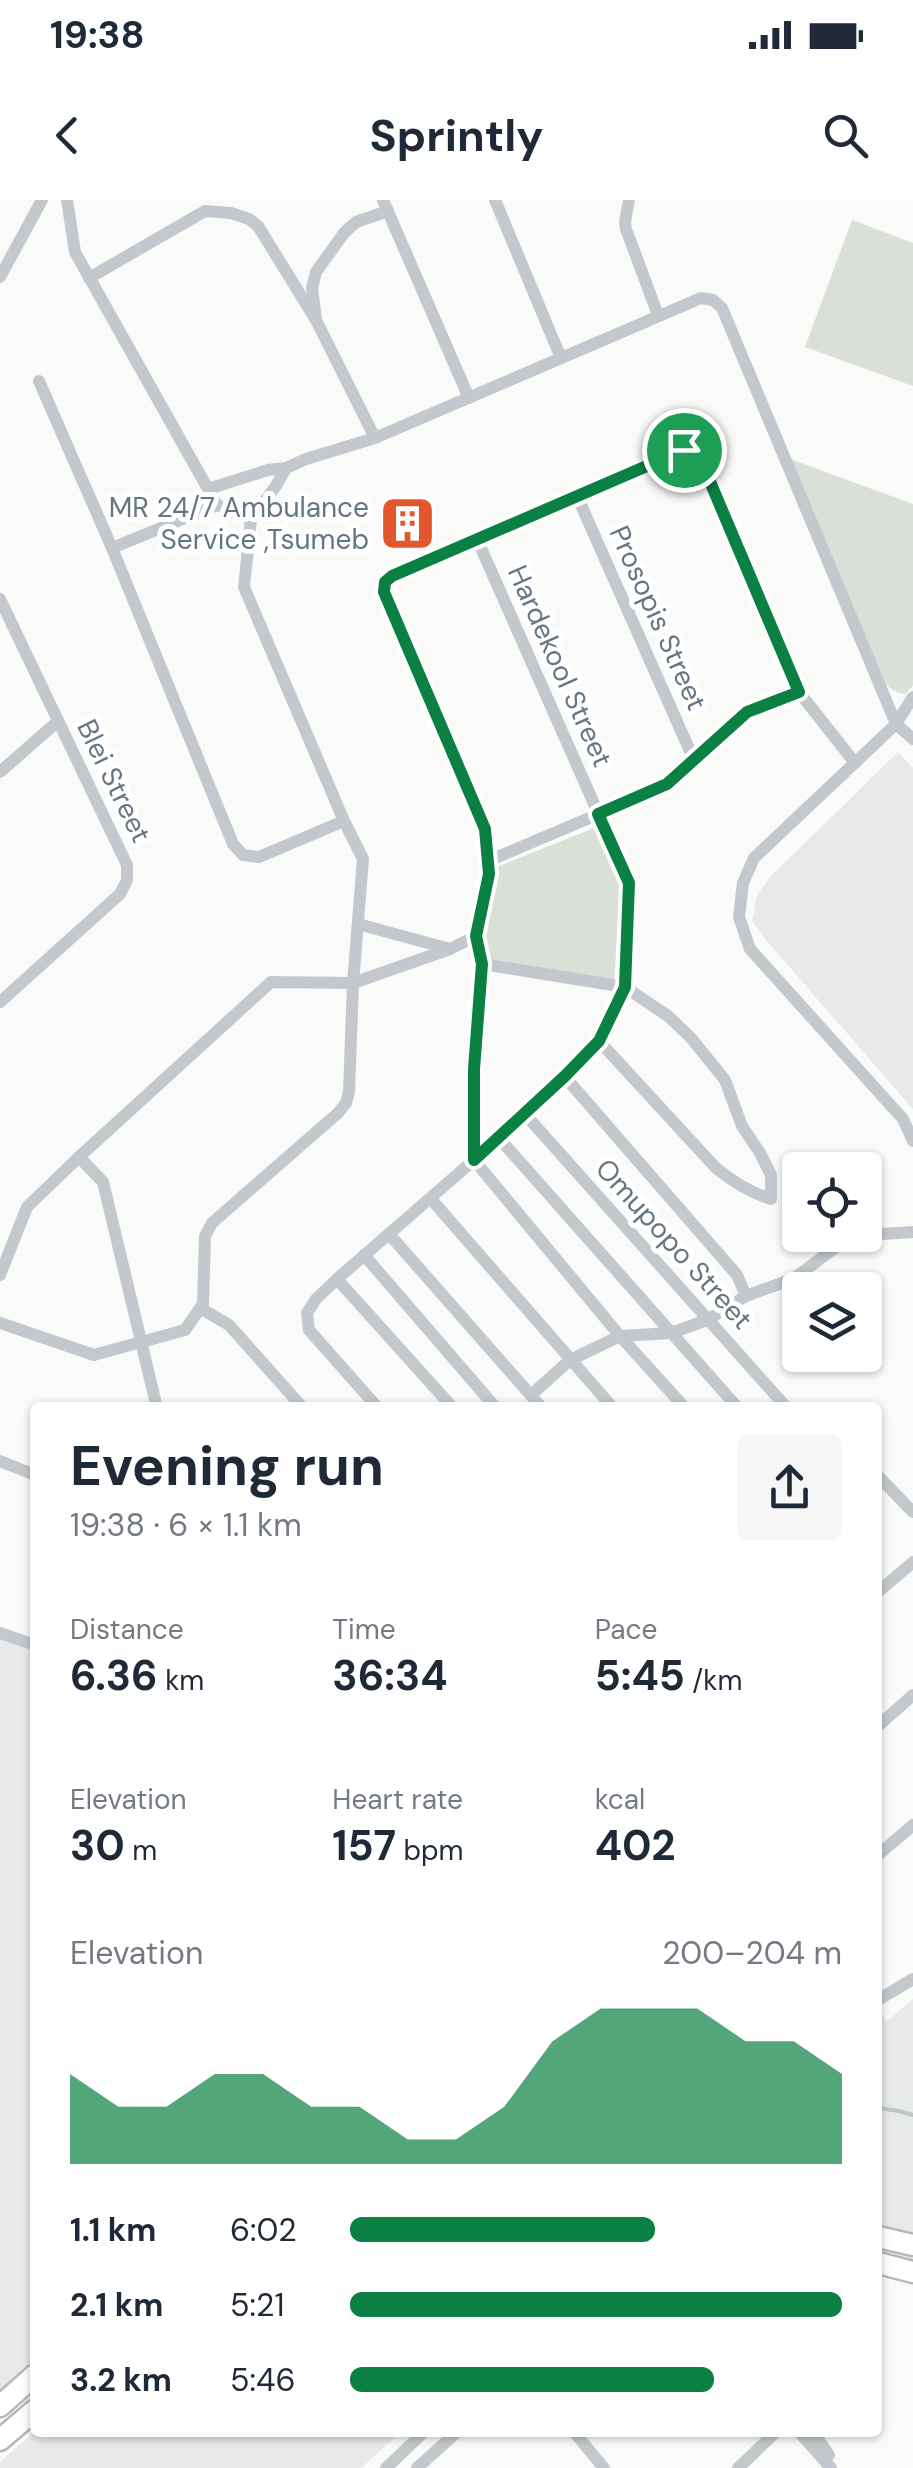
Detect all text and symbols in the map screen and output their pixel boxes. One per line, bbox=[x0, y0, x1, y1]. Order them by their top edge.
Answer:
text: 19:38 bbox=[50, 10, 145, 60]
text: Sprintly bbox=[370, 106, 543, 165]
icon: back bbox=[40, 108, 95, 163]
icon: search bbox=[818, 108, 873, 163]
pin bbox=[642, 408, 727, 493]
icon: arrive bbox=[657, 423, 712, 478]
place label: MR 24/7 Ambulance Service ,Tsumeb bbox=[109, 489, 369, 558]
building icon: MR 24/7 Ambulance Service ,Tsumeb bbox=[378, 493, 438, 553]
street label: Prosopis Street bbox=[601, 520, 715, 716]
street label: Hardekool Street bbox=[499, 559, 621, 773]
street label: Blei Street bbox=[68, 713, 160, 849]
street label: Omupopo Street bbox=[587, 1151, 761, 1337]
map controls bbox=[782, 1152, 882, 1372]
button: locate bbox=[782, 1152, 882, 1252]
button: layers bbox=[782, 1272, 882, 1372]
text: Evening run bbox=[70, 1430, 384, 1502]
button: share bbox=[737, 1435, 842, 1540]
text: 19:38 · 6 × 1.1 km bbox=[70, 1504, 302, 1546]
text: Distance bbox=[70, 1611, 184, 1648]
text: Time bbox=[332, 1611, 396, 1648]
text: Pace bbox=[595, 1611, 657, 1648]
text: 6.36 bbox=[70, 1648, 158, 1703]
text: 36:34 bbox=[332, 1648, 448, 1703]
text: 5:45 bbox=[595, 1648, 685, 1703]
text: km bbox=[158, 1662, 204, 1699]
text: /km bbox=[685, 1662, 742, 1699]
text: Elevation bbox=[70, 1781, 187, 1818]
text: Heart rate bbox=[332, 1781, 463, 1818]
text: kcal bbox=[595, 1781, 645, 1818]
text: 30 bbox=[70, 1818, 125, 1873]
text: 157 bbox=[332, 1818, 396, 1873]
text: 402 bbox=[595, 1818, 676, 1873]
text: m bbox=[125, 1832, 157, 1869]
text: bpm bbox=[396, 1832, 463, 1869]
text: Elevation bbox=[70, 1932, 203, 1974]
text: 200–204 m bbox=[662, 1932, 842, 1974]
text: 1.1 km bbox=[70, 2209, 156, 2251]
text: 6:02 bbox=[230, 2209, 297, 2251]
text: 2.1 km bbox=[70, 2284, 163, 2326]
text: 5:21 bbox=[230, 2284, 284, 2326]
text: 3.2 km bbox=[70, 2359, 172, 2401]
text: 5:46 bbox=[230, 2359, 296, 2401]

